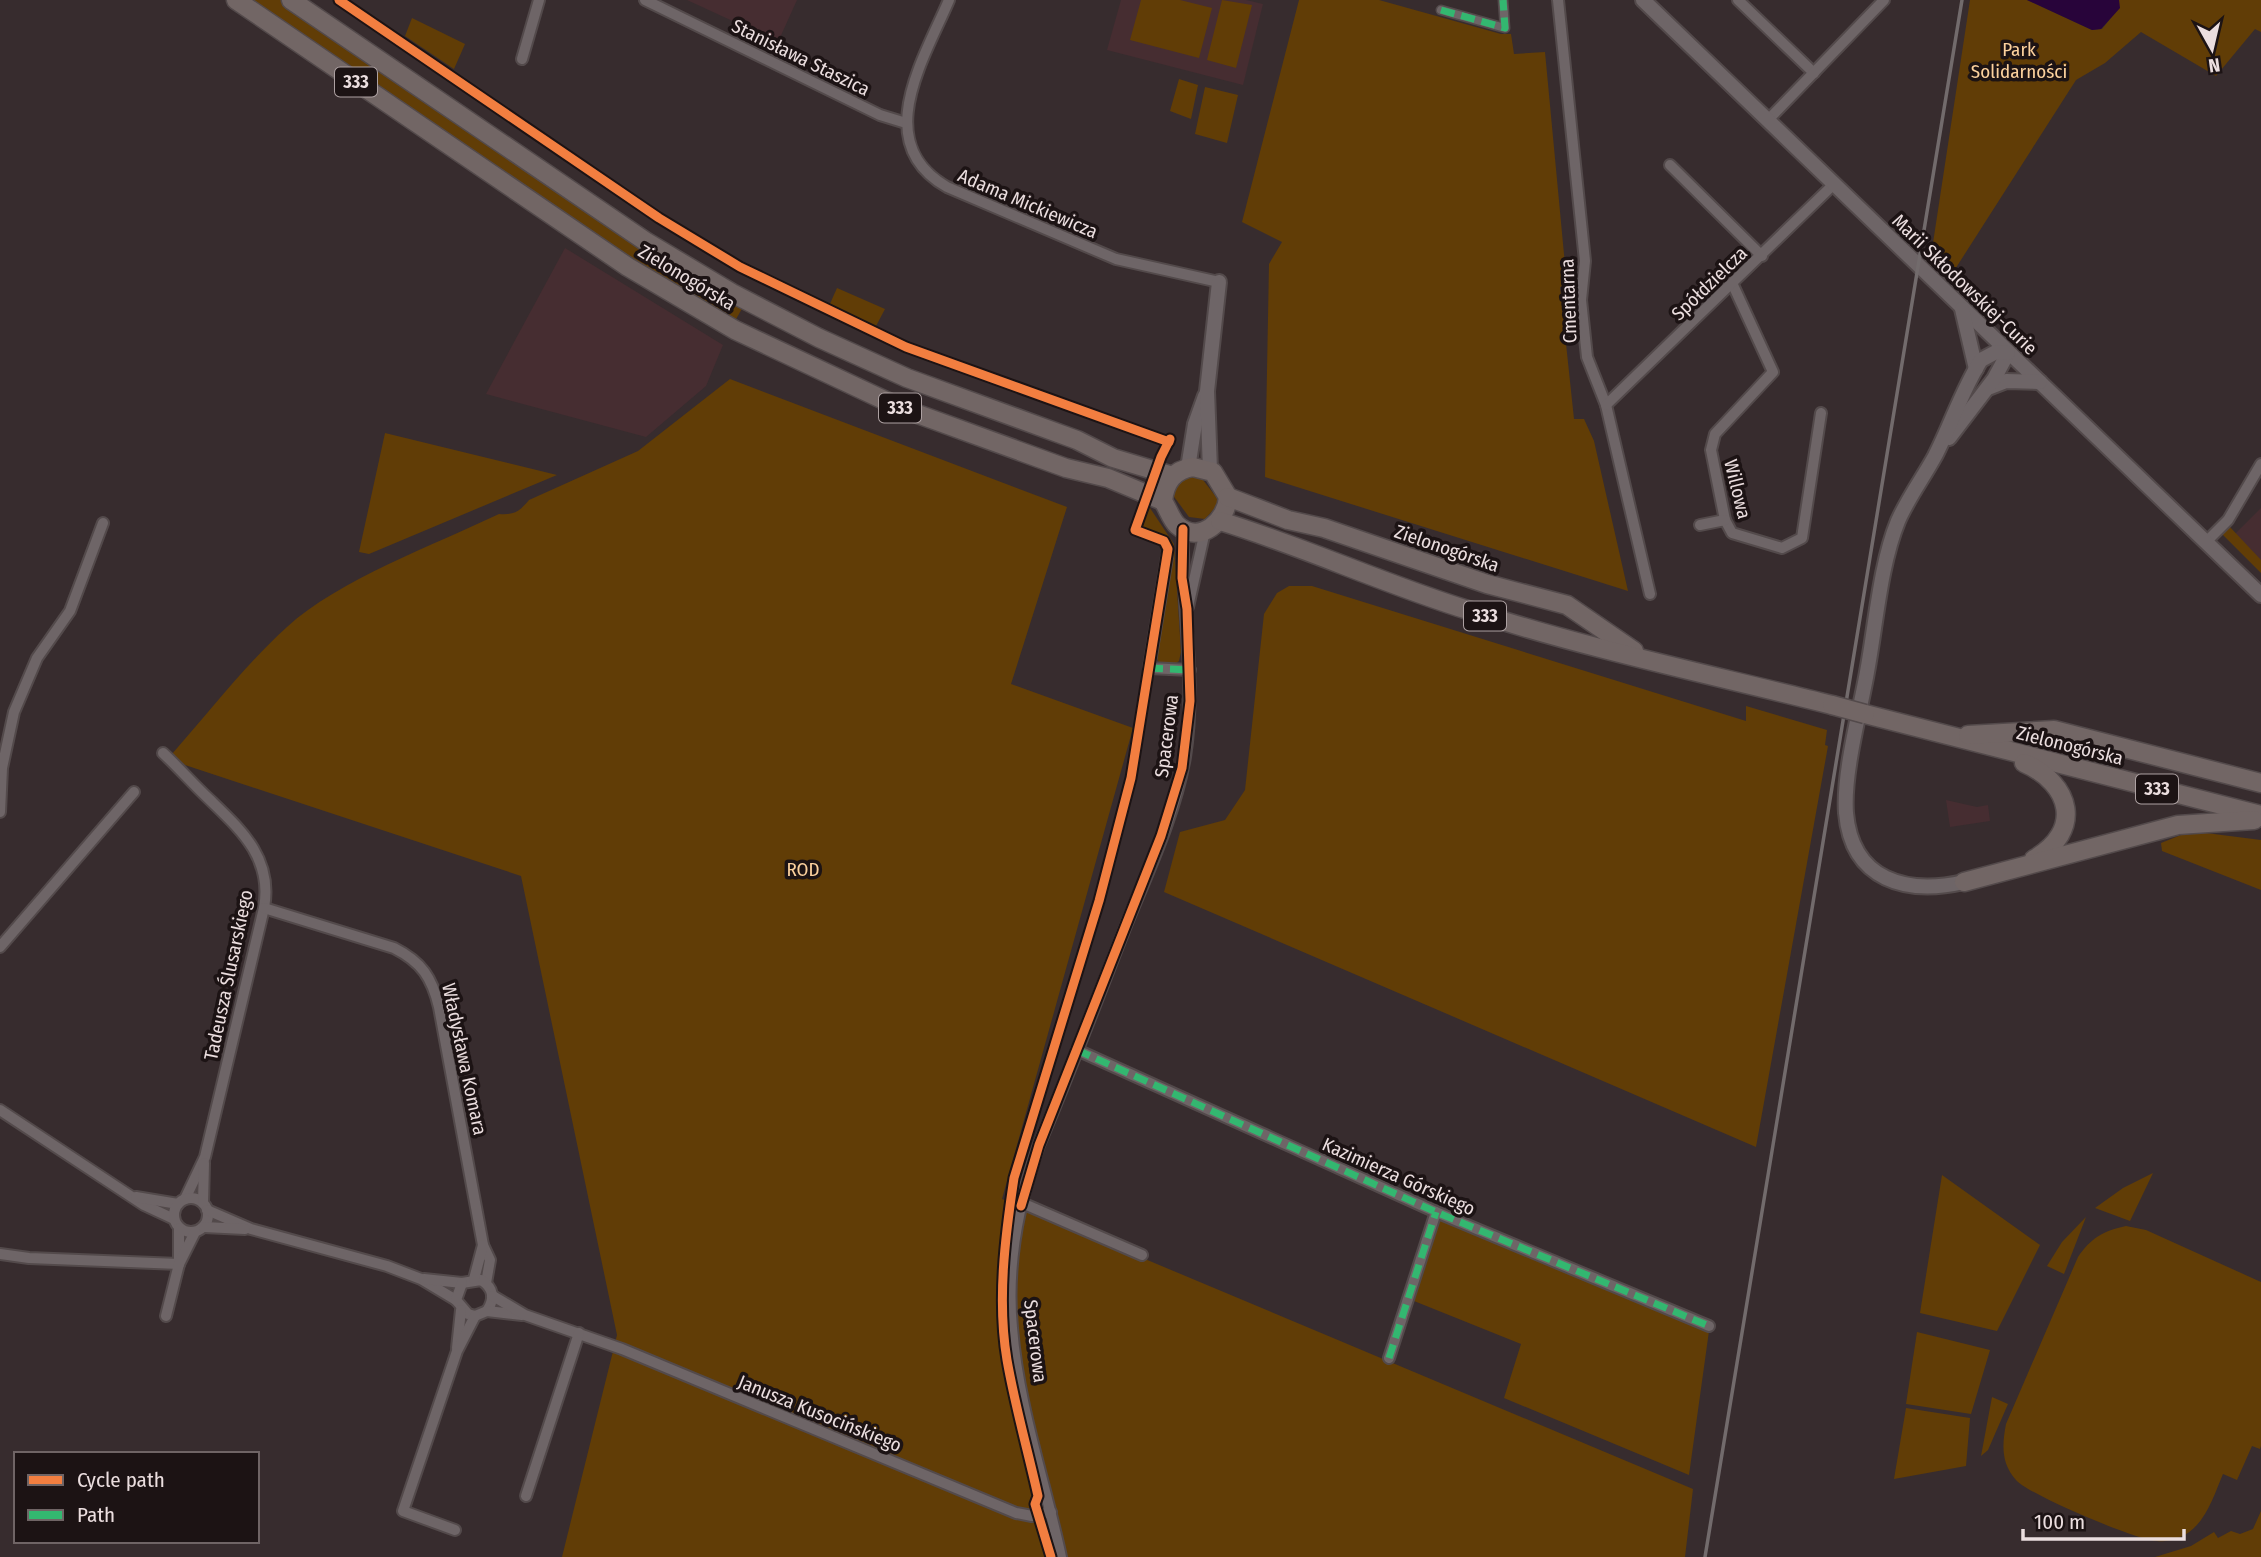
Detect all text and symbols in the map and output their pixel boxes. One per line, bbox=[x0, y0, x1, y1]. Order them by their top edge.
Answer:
street label: Stanisława Staszica bbox=[728, 14, 873, 101]
north arrow bbox=[2177, 14, 2247, 84]
park label: Park Solidarności bbox=[1971, 38, 2067, 83]
text: N bbox=[2207, 53, 2222, 78]
road number: 333 bbox=[335, 68, 377, 96]
street label: Adama Mickiewicza bbox=[955, 164, 1101, 243]
street label: Marii Skłodowskiej-Curie bbox=[1887, 209, 2042, 360]
street label: Zielonogórska bbox=[634, 239, 739, 315]
street label: Spółdzielcza bbox=[1667, 242, 1752, 325]
street label: Cmentarna bbox=[1556, 258, 1581, 344]
road number: 333 bbox=[879, 394, 921, 422]
street label: Willowa bbox=[1719, 457, 1756, 521]
street label: Zielonogórska bbox=[1392, 520, 1502, 577]
road number: 333 bbox=[1464, 602, 1506, 630]
street label: Spacerowa bbox=[1150, 693, 1183, 779]
street label: Zielonogórska bbox=[2014, 721, 2126, 770]
road number: 333 bbox=[2136, 774, 2178, 804]
park label: ROD bbox=[786, 858, 820, 881]
street label: Tadeusza Ślusarskiego bbox=[199, 888, 258, 1062]
street label: Władysława Komara bbox=[437, 981, 492, 1137]
street label: Kazimierza Górskiego bbox=[1319, 1132, 1479, 1220]
street label: Spacerowa bbox=[1019, 1298, 1052, 1384]
street label: Janusza Kusocińskiego bbox=[735, 1370, 905, 1457]
legend bbox=[14, 1452, 259, 1543]
text: Cycle path bbox=[77, 1467, 165, 1493]
scale bar bbox=[2023, 1498, 2184, 1542]
text: Path bbox=[77, 1502, 115, 1528]
text: 100 m bbox=[2034, 1509, 2085, 1535]

